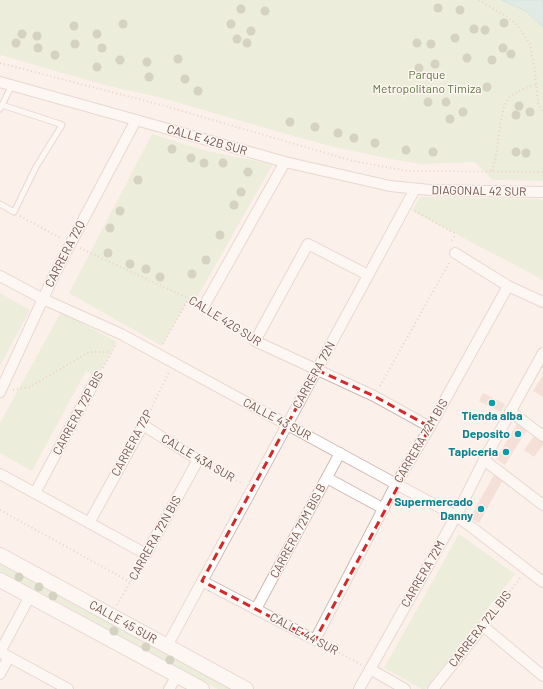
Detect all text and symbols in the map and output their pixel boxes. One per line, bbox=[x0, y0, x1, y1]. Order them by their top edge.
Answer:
park label: Parque Metropolitano Timiza bbox=[372, 67, 482, 95]
street label: CALLE 42B SUR bbox=[165, 121, 249, 157]
street label: DIAGONAL 42 SUR bbox=[432, 182, 526, 198]
street label: CARRERA 72Q bbox=[41, 218, 87, 289]
street label: CALLE 42G SUR bbox=[187, 292, 264, 348]
street label: CARRERA 72N bbox=[289, 339, 337, 410]
street label: CARRERA 72P BIS bbox=[49, 368, 105, 457]
street label: CALLE 43 SUR bbox=[241, 394, 314, 442]
street label: CARRERA 72M BIS bbox=[390, 396, 450, 485]
marker: Tienda alba bbox=[487, 398, 497, 408]
street label: CARRERA 72P bbox=[108, 407, 154, 478]
place label: Tienda alba bbox=[461, 408, 523, 422]
place label: Deposito bbox=[462, 426, 510, 440]
marker: Deposito bbox=[513, 429, 523, 439]
street label: CALLE 43A SUR bbox=[159, 430, 238, 484]
place label: Tapiceria bbox=[448, 444, 498, 458]
marker: Tapiceria bbox=[501, 447, 511, 457]
street label: CARRERA 72M BIS B bbox=[266, 481, 328, 580]
street label: CARRERA 72N BIS bbox=[125, 493, 183, 582]
place label: Supermercado Danny bbox=[394, 494, 473, 522]
marker: Supermercado Danny bbox=[476, 504, 486, 514]
street label: CARRERA 72M bbox=[397, 538, 447, 609]
street label: CARRERA 72L BIS bbox=[445, 587, 513, 669]
street label: CALLE 45 SUR bbox=[87, 597, 160, 645]
street label: CALLE 44 SUR bbox=[268, 609, 341, 657]

